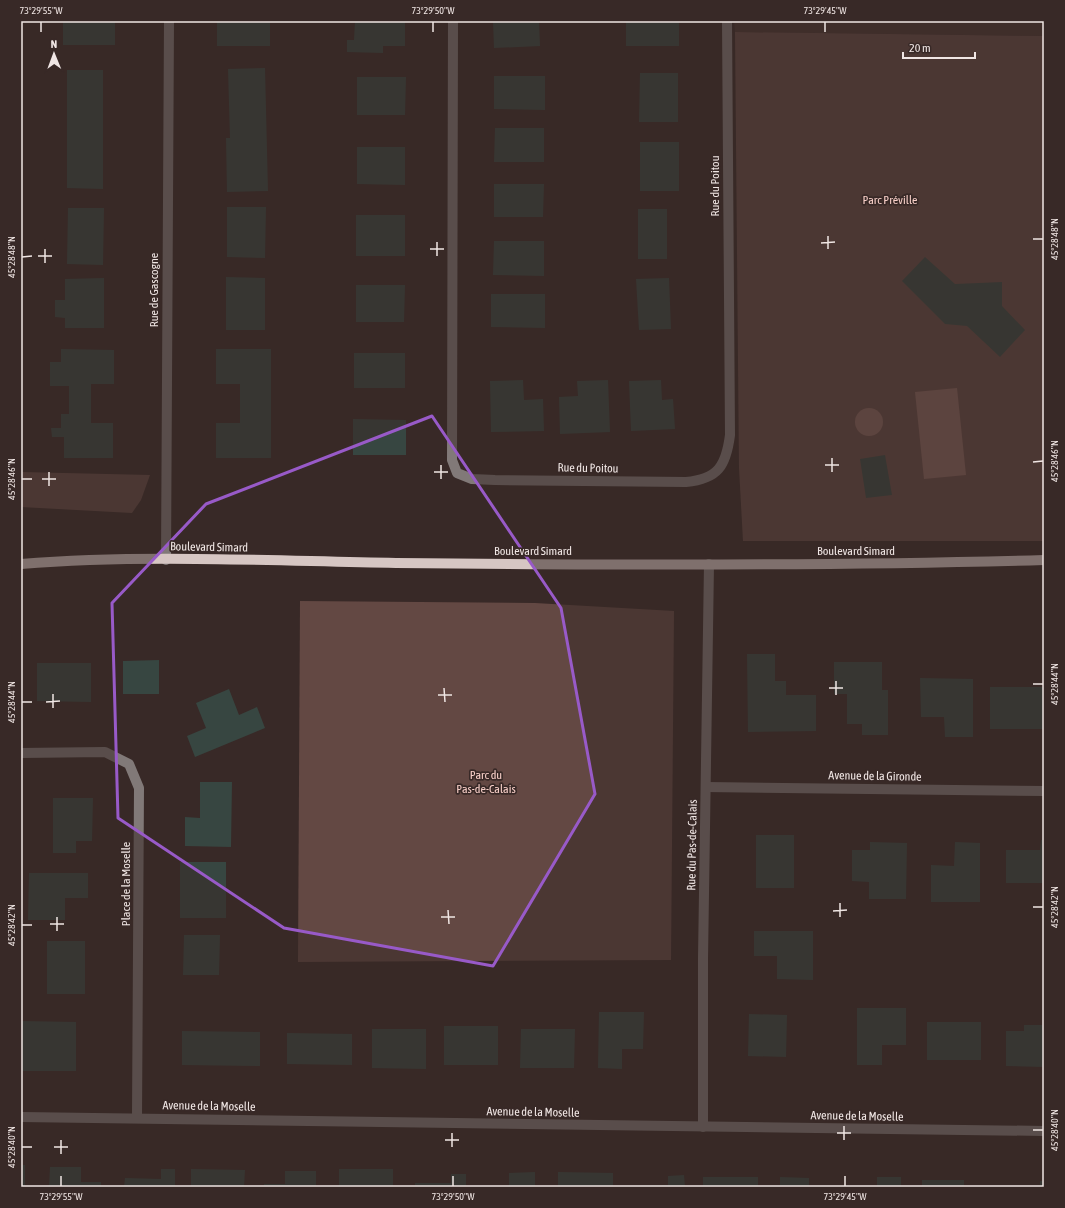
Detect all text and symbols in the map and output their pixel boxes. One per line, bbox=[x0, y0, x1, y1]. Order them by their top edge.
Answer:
text: 73°29'55"W bbox=[19, 5, 63, 16]
text: 73°29'50"W bbox=[411, 5, 455, 16]
text: 73°29'45"W bbox=[803, 5, 847, 16]
north arrow bbox=[34, 34, 74, 74]
scale bar bbox=[903, 34, 975, 60]
text: N bbox=[50, 38, 57, 50]
text: 20 m bbox=[909, 41, 931, 55]
street label: Rue du Poitou bbox=[708, 155, 722, 216]
park label: Parc Préville bbox=[863, 193, 918, 207]
text: 45°28'48"N bbox=[1049, 218, 1060, 260]
text: 45°28'48"N bbox=[6, 236, 17, 278]
street label: Rue de Gascogne bbox=[147, 253, 161, 327]
text: 45°28'46"N bbox=[1049, 440, 1060, 482]
text: 45°28'46"N bbox=[6, 458, 17, 500]
street label: Rue du Poitou bbox=[557, 460, 619, 476]
street label: Boulevard Simard bbox=[170, 539, 248, 555]
street label: Boulevard Simard bbox=[494, 544, 572, 558]
street label: Boulevard Simard bbox=[817, 544, 895, 558]
text: 45°28'44"N bbox=[1049, 663, 1060, 705]
text: 45°28'44"N bbox=[6, 681, 17, 723]
park label: Parc du Pas-de-Calais bbox=[456, 768, 516, 796]
street label: Avenue de la Gironde bbox=[828, 768, 922, 784]
street label: Rue du Pas-de-Calais bbox=[684, 799, 700, 891]
street label: Place de la Moselle bbox=[119, 842, 133, 926]
text: 45°28'42"N bbox=[1049, 886, 1060, 928]
text: 45°28'42"N bbox=[6, 904, 17, 946]
street label: Avenue de la Moselle bbox=[162, 1098, 256, 1114]
street label: Avenue de la Moselle bbox=[486, 1104, 580, 1120]
street label: Avenue de la Moselle bbox=[810, 1108, 904, 1124]
text: 45°28'40"N bbox=[1049, 1109, 1060, 1151]
text: 45°28'40"N bbox=[6, 1126, 17, 1168]
text: 73°29'55"W bbox=[39, 1191, 83, 1202]
text: 73°29'50"W bbox=[431, 1191, 475, 1202]
text: 73°29'45"W bbox=[823, 1191, 867, 1202]

